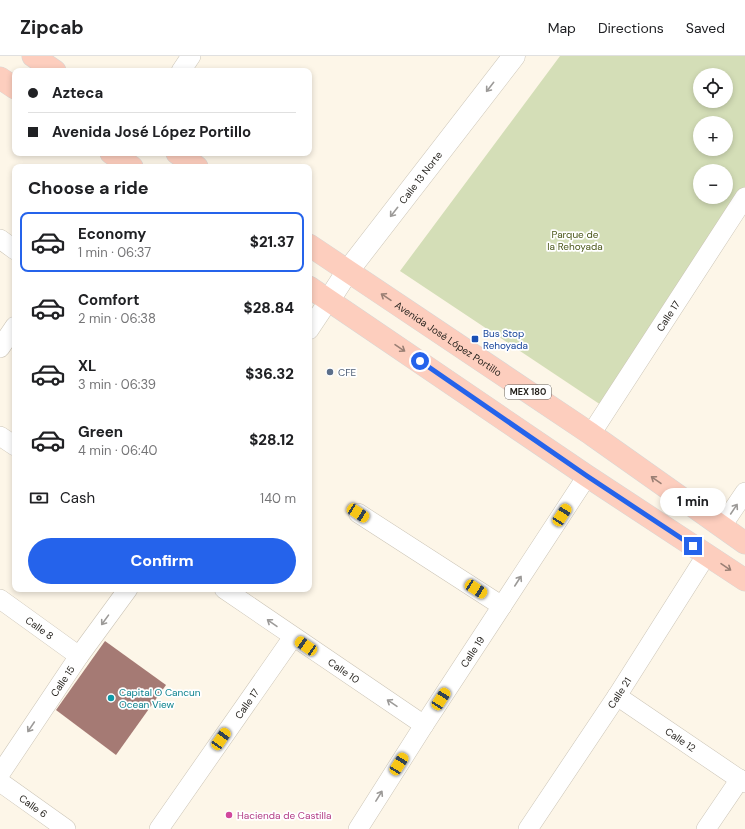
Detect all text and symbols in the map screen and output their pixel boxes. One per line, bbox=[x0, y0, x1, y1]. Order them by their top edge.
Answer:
text: Zipcab bbox=[20, 15, 84, 40]
text: Map bbox=[548, 19, 576, 37]
text: Directions bbox=[598, 19, 664, 37]
text: Saved bbox=[686, 19, 725, 37]
map controls bbox=[693, 68, 733, 204]
button: locate bbox=[693, 68, 733, 108]
one-way arrow bbox=[486, 81, 495, 92]
text: Azteca bbox=[52, 83, 103, 103]
button: + bbox=[693, 116, 733, 156]
text: Avenida José López Portillo bbox=[52, 122, 251, 142]
street label: Calle 13 Norte bbox=[396, 148, 445, 207]
button: − bbox=[693, 164, 733, 204]
text: Choose a ride bbox=[28, 176, 149, 200]
one-way arrow bbox=[390, 206, 398, 217]
icon: car bbox=[30, 224, 66, 260]
text: Economy bbox=[78, 224, 146, 244]
park label: Parque de la Rehoyada bbox=[547, 228, 603, 253]
text: $21.37 bbox=[250, 232, 294, 252]
text: 1 min · 06:37 bbox=[78, 244, 151, 261]
icon: car bbox=[30, 290, 66, 326]
text: Comfort bbox=[78, 290, 139, 310]
one-way arrow bbox=[380, 293, 391, 302]
text: $28.84 bbox=[244, 298, 294, 318]
street label: Calle 17 bbox=[654, 298, 683, 334]
street label: Avenida José López Portillo bbox=[392, 299, 504, 379]
text: 2 min · 06:38 bbox=[78, 310, 156, 327]
place label: Bus Stop Rehoyada bbox=[483, 327, 528, 352]
marker: Bus Stop Rehoyada bbox=[470, 334, 480, 344]
one-way arrow bbox=[394, 344, 405, 352]
route start bbox=[411, 352, 429, 370]
icon: car bbox=[30, 356, 66, 392]
text: XL bbox=[78, 356, 96, 376]
text: $36.32 bbox=[245, 364, 294, 384]
place label: CFE bbox=[338, 366, 357, 379]
marker: CFE bbox=[325, 367, 335, 377]
text: 3 min · 06:39 bbox=[78, 376, 156, 393]
road number: MEX 180 bbox=[505, 385, 551, 399]
icon: car bbox=[30, 422, 66, 458]
text: Green bbox=[78, 422, 123, 442]
text: $28.12 bbox=[249, 430, 294, 450]
text: 4 min · 06:40 bbox=[78, 442, 157, 459]
one-way arrow bbox=[651, 476, 662, 484]
icon: cash bbox=[28, 487, 50, 509]
text: Cash bbox=[60, 488, 95, 508]
callout: 1 min bbox=[660, 488, 726, 516]
text: 140 m bbox=[260, 490, 296, 507]
text: 1 min bbox=[677, 493, 709, 510]
car bbox=[345, 501, 371, 525]
car bbox=[550, 502, 574, 528]
one-way arrow bbox=[730, 503, 738, 515]
route end bbox=[684, 537, 702, 555]
button: Confirm bbox=[28, 538, 296, 584]
one-way arrow bbox=[720, 563, 731, 571]
one-way arrow bbox=[515, 575, 523, 587]
car bbox=[463, 577, 489, 601]
street label: Calle 8 bbox=[23, 614, 56, 643]
one-way arrow bbox=[101, 615, 109, 626]
one-way arrow bbox=[267, 619, 278, 627]
car bbox=[293, 634, 319, 658]
street label: Calle 19 bbox=[458, 634, 488, 670]
street label: Calle 10 bbox=[325, 656, 362, 686]
street label: Calle 15 bbox=[48, 663, 78, 699]
street label: Calle 21 bbox=[605, 675, 634, 711]
place label: Capital O Cancun Ocean View bbox=[119, 686, 201, 711]
street label: Calle 17 bbox=[232, 686, 262, 721]
car bbox=[429, 686, 453, 712]
marker: Capital O Cancun Ocean View bbox=[106, 693, 116, 703]
one-way arrow bbox=[386, 699, 397, 708]
one-way arrow bbox=[27, 722, 35, 733]
street label: Calle 12 bbox=[663, 725, 698, 755]
car bbox=[209, 726, 233, 752]
car bbox=[388, 751, 410, 777]
one-way arrow bbox=[375, 791, 383, 802]
street label: Calle 6 bbox=[16, 792, 50, 821]
place label: Hacienda de Castilla bbox=[237, 809, 331, 822]
marker: Hacienda de Castilla bbox=[224, 810, 234, 820]

